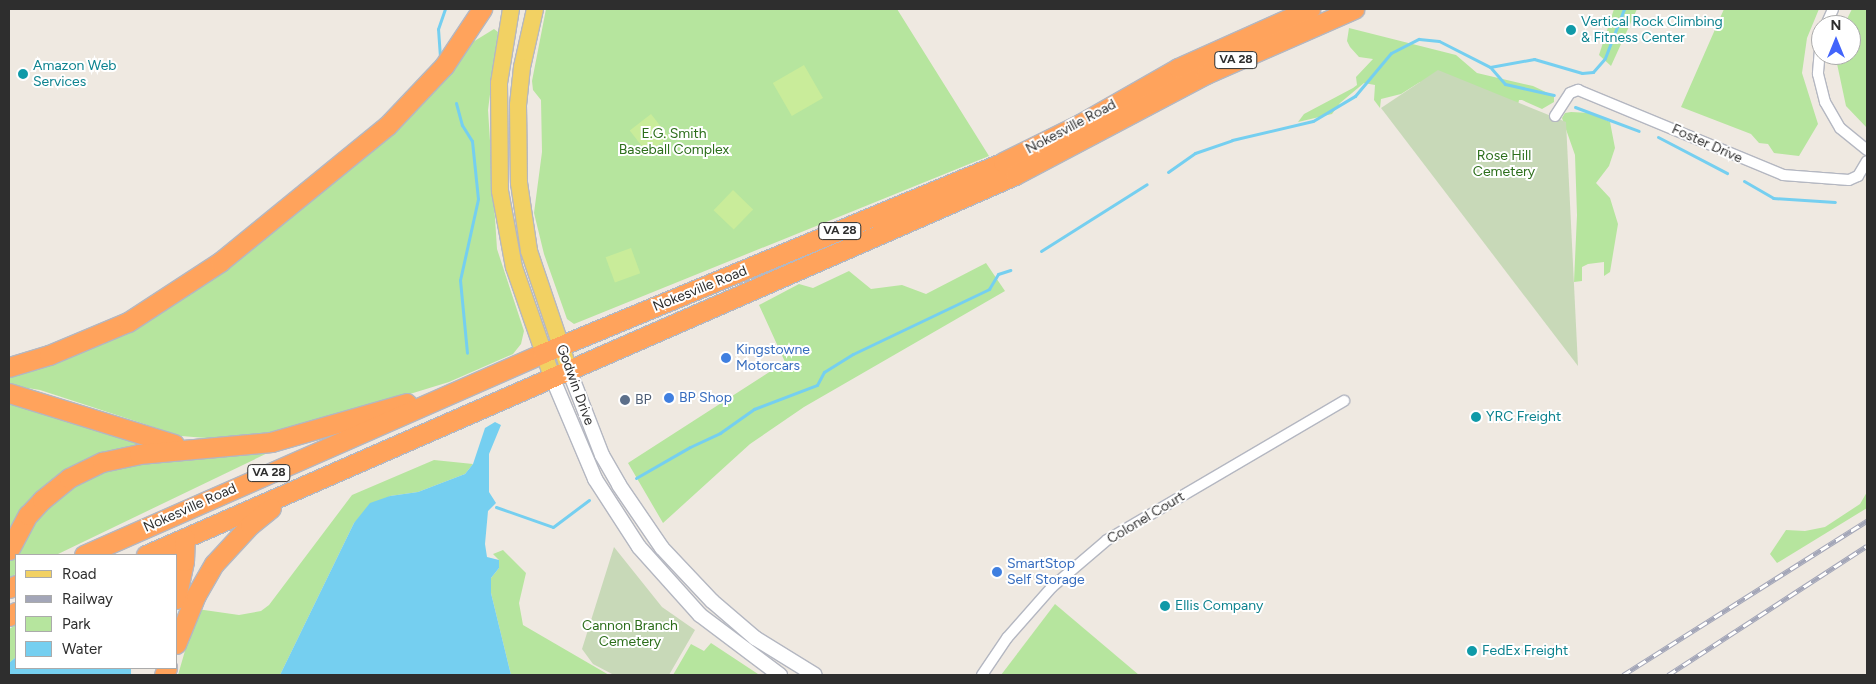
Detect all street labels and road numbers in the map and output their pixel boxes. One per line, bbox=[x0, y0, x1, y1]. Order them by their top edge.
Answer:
road number: VA 28 bbox=[1214, 50, 1258, 70]
street label: Nokesville Road bbox=[1023, 96, 1119, 158]
street label: Foster Drive bbox=[1669, 121, 1745, 167]
road number: VA 28 bbox=[818, 222, 862, 240]
street label: Nokesville Road bbox=[651, 263, 749, 315]
street label: Godwin Drive bbox=[553, 342, 597, 428]
road number: VA 28 bbox=[246, 463, 292, 482]
street label: Nokesville Road bbox=[141, 480, 239, 536]
street label: Colonel Court bbox=[1104, 488, 1188, 548]

